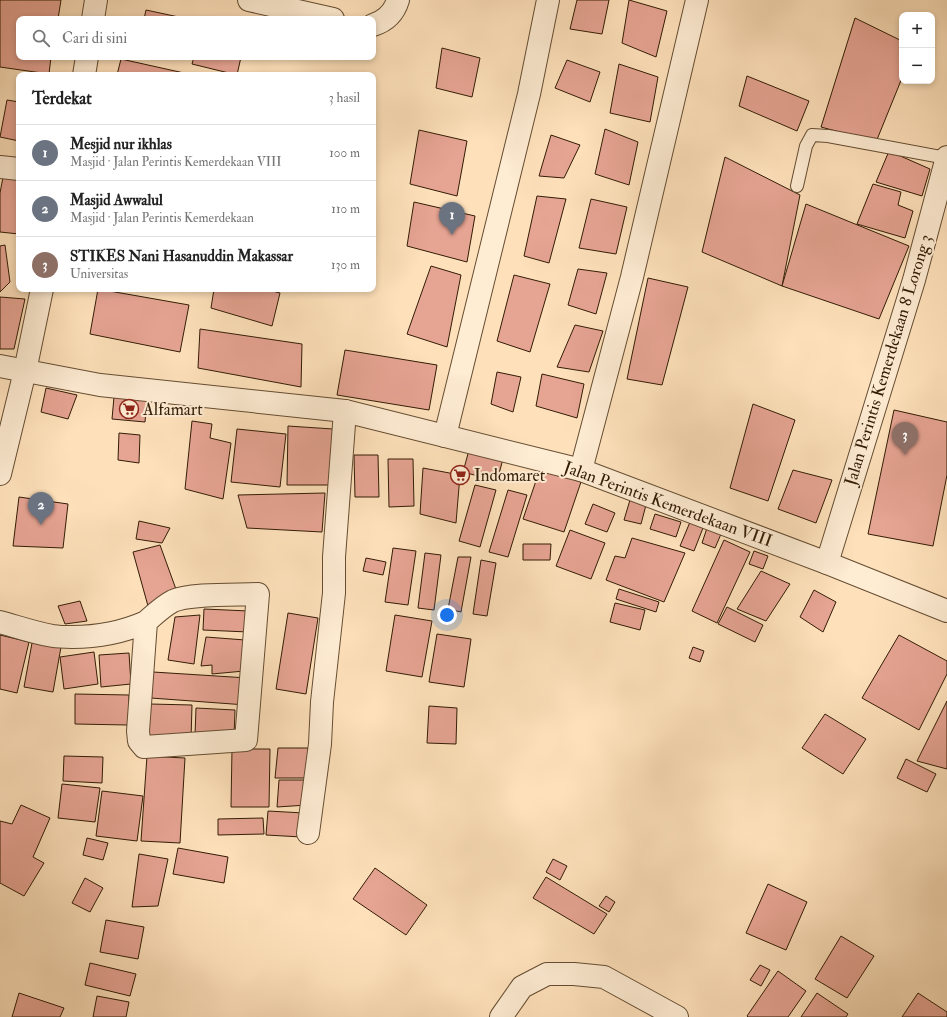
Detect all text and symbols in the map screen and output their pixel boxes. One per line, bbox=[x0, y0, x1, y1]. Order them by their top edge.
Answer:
map controls bbox=[899, 12, 935, 84]
button: + bbox=[899, 12, 935, 48]
search box bbox=[16, 16, 376, 60]
icon: search bbox=[30, 27, 52, 49]
text: Cari di sini bbox=[62, 29, 127, 48]
button: − bbox=[899, 48, 935, 84]
text: Terdekat bbox=[32, 88, 92, 109]
text: 3 hasil bbox=[329, 90, 360, 106]
text: Mesjid nur ikhlas bbox=[70, 135, 172, 154]
text: 1 bbox=[43, 145, 47, 161]
text: 100 m bbox=[329, 145, 360, 161]
text: Masjid · Jalan Perintis Kemerdekaan VIII bbox=[70, 154, 282, 170]
text: Masjid Awwalul bbox=[70, 191, 163, 210]
text: 2 bbox=[42, 201, 48, 217]
text: 110 m bbox=[331, 201, 360, 217]
pin: 1 bbox=[439, 202, 465, 235]
text: Masjid · Jalan Perintis Kemerdekaan bbox=[70, 210, 254, 226]
street label: Jalan Perintis Kemerdekaan 8 Lorong 3 bbox=[840, 232, 936, 488]
text: STIKES Nani Hasanuddin Makassar bbox=[70, 247, 293, 266]
text: 3 bbox=[43, 257, 48, 273]
text: 130 m bbox=[331, 257, 360, 273]
text: Universitas bbox=[70, 266, 128, 282]
supermarket icon: Alfamart bbox=[118, 398, 140, 420]
place label: Alfamart bbox=[142, 399, 203, 420]
pin: 3 bbox=[892, 422, 918, 455]
street label: Jalan Perintis Kemerdekaan VIII bbox=[560, 456, 775, 553]
supermarket icon: Indomaret bbox=[449, 464, 471, 486]
place label: Indomaret bbox=[474, 465, 546, 486]
pin: 2 bbox=[28, 492, 54, 525]
your location bbox=[437, 605, 457, 625]

